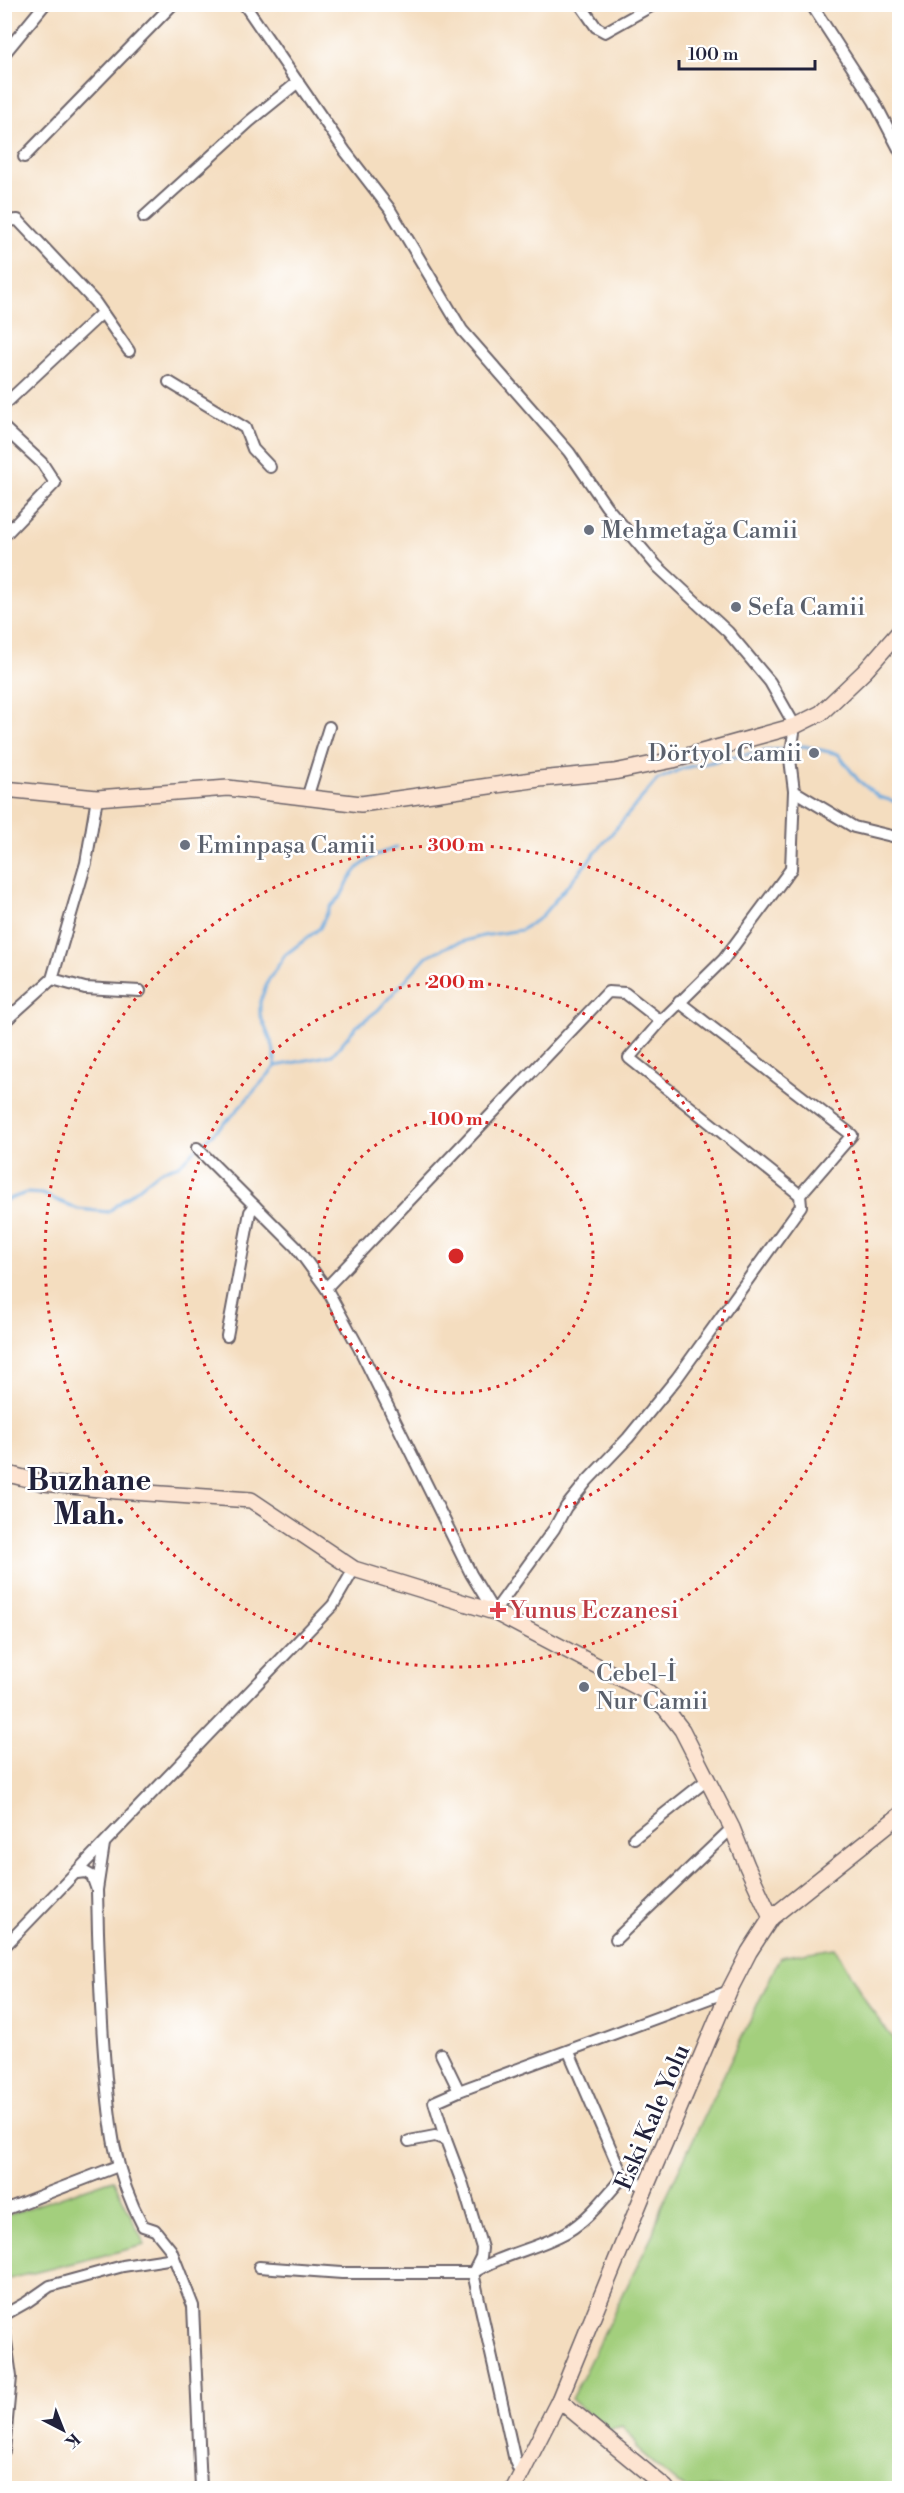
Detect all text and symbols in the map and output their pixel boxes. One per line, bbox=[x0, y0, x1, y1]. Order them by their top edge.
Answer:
scale bar bbox=[679, 33, 816, 71]
text: 100 m bbox=[688, 43, 739, 66]
place label: Mehmetağa Camii bbox=[601, 516, 798, 546]
marker: Mehmetağa Camii bbox=[582, 523, 596, 537]
place label: Sefa Camii bbox=[748, 593, 865, 623]
marker: Sefa Camii bbox=[729, 600, 743, 614]
place label: Dörtyol Camii bbox=[648, 739, 802, 769]
marker: Dörtyol Camii bbox=[807, 746, 821, 760]
place label: Eminpaşa Camii bbox=[197, 831, 376, 861]
text: 300 m bbox=[428, 834, 485, 857]
marker: Eminpaşa Camii bbox=[178, 838, 192, 852]
text: 200 m bbox=[428, 971, 485, 994]
text: 100 m bbox=[429, 1108, 483, 1131]
centre of rings bbox=[446, 1246, 466, 1266]
district label: Buzhane Mah. bbox=[27, 1462, 151, 1534]
place label: Yunus Eczanesi bbox=[508, 1596, 679, 1626]
marker: Yunus Eczanesi bbox=[491, 1603, 505, 1617]
place label: Cebel-İ Nur Camii bbox=[596, 1658, 708, 1717]
marker: Cebel-İ Nur Camii bbox=[577, 1680, 591, 1694]
street label: Eski Kale Yolu bbox=[609, 2040, 697, 2195]
north arrow bbox=[33, 2400, 93, 2460]
text: K bbox=[60, 2429, 84, 2453]

